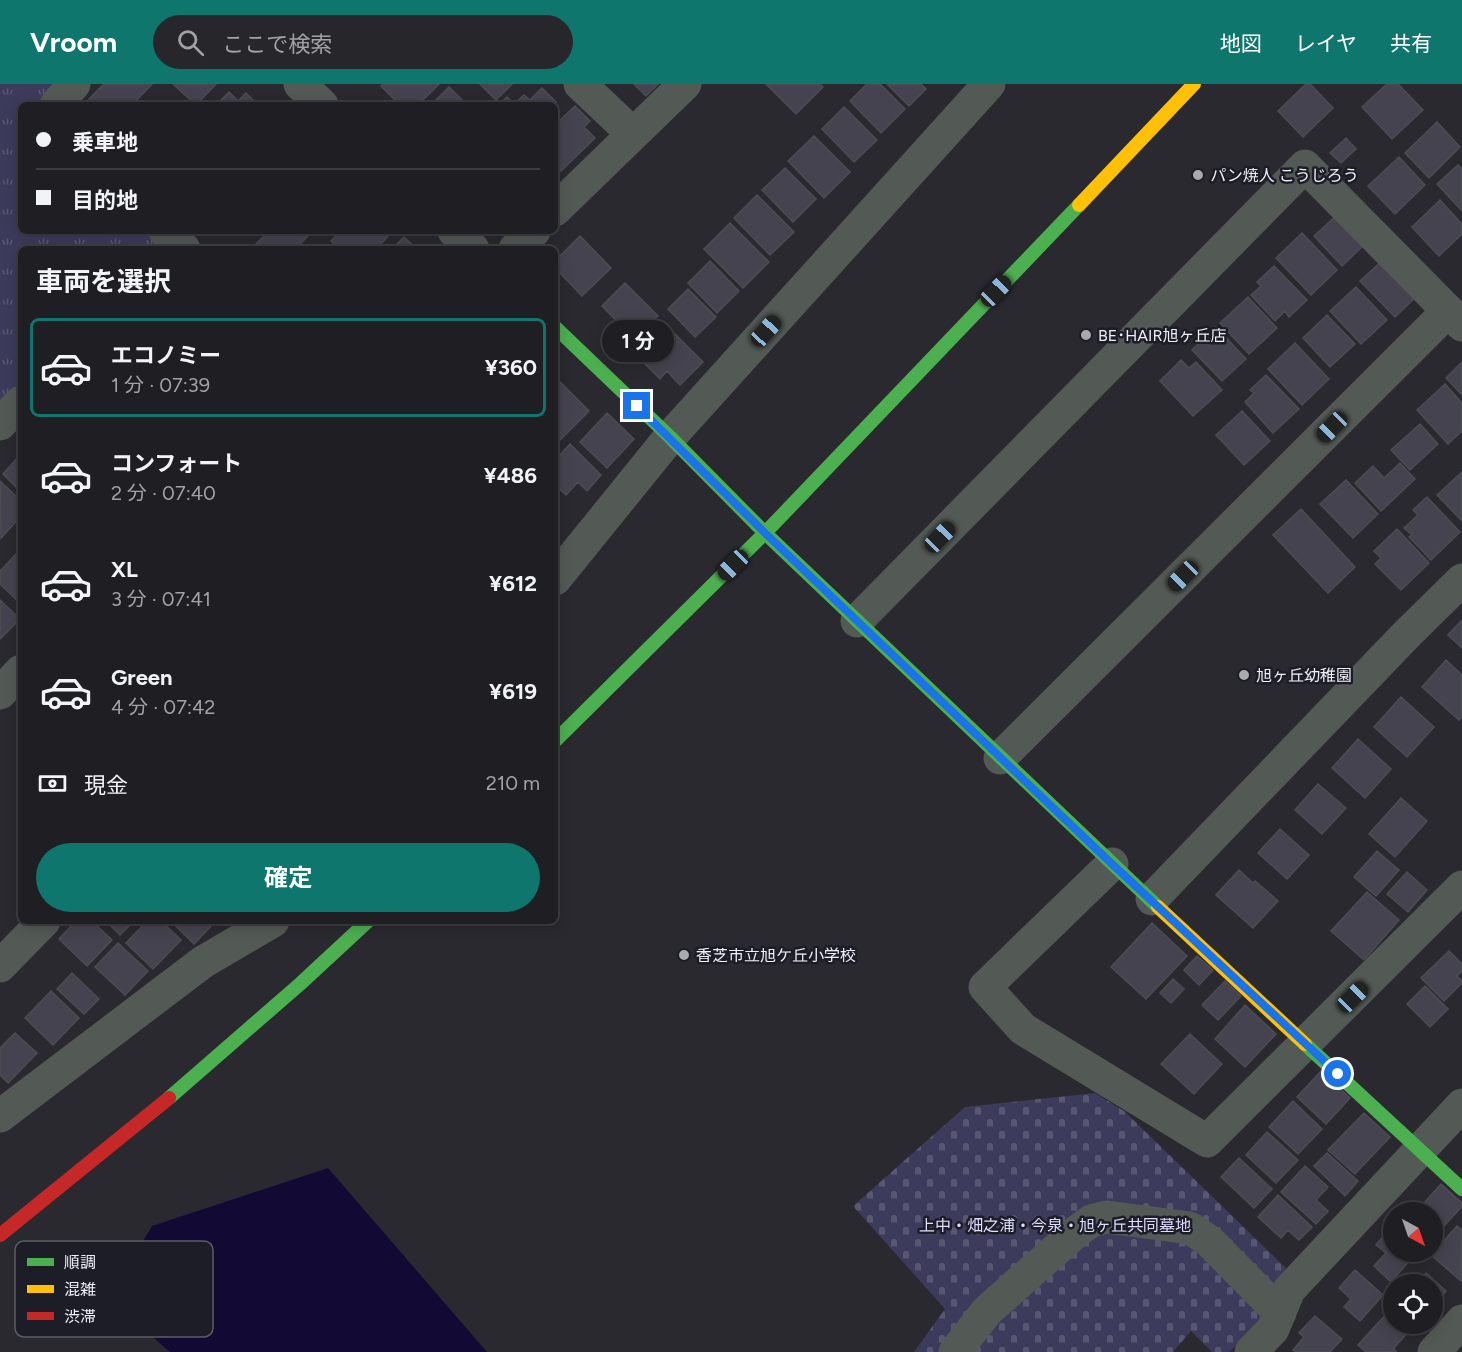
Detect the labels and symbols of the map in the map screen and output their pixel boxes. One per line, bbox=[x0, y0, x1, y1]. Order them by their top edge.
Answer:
place label: パン焼人 こうじろう bbox=[1210, 166, 1359, 185]
marker: パン焼人 こうじろう bbox=[1191, 168, 1205, 182]
car bbox=[977, 272, 1015, 310]
car bbox=[747, 312, 785, 350]
callout: 1 分 bbox=[601, 319, 673, 361]
place label: BE･HAIR旭ヶ丘店 bbox=[1098, 326, 1226, 345]
marker: BE･HAIR旭ヶ丘店 bbox=[1079, 328, 1093, 342]
route end bbox=[623, 392, 650, 419]
car bbox=[1313, 408, 1351, 446]
car bbox=[921, 518, 959, 556]
car bbox=[714, 546, 752, 584]
car bbox=[1164, 557, 1202, 595]
place label: 旭ヶ丘幼稚園 bbox=[1256, 666, 1352, 685]
marker: 旭ヶ丘幼稚園 bbox=[1237, 668, 1251, 682]
place label: 香芝市立旭ケ丘小学校 bbox=[696, 946, 856, 965]
marker: 香芝市立旭ケ丘小学校 bbox=[677, 948, 691, 962]
car bbox=[1334, 978, 1372, 1016]
route start bbox=[1324, 1060, 1351, 1087]
north arrow bbox=[1383, 1202, 1443, 1262]
park label: 上中・畑之浦・今泉・旭ヶ丘共同墓地 bbox=[919, 1216, 1191, 1235]
legend bbox=[15, 1241, 213, 1337]
text: 順調 bbox=[64, 1253, 96, 1272]
text: 混雑 bbox=[64, 1280, 96, 1299]
text: 渋滞 bbox=[64, 1307, 96, 1326]

